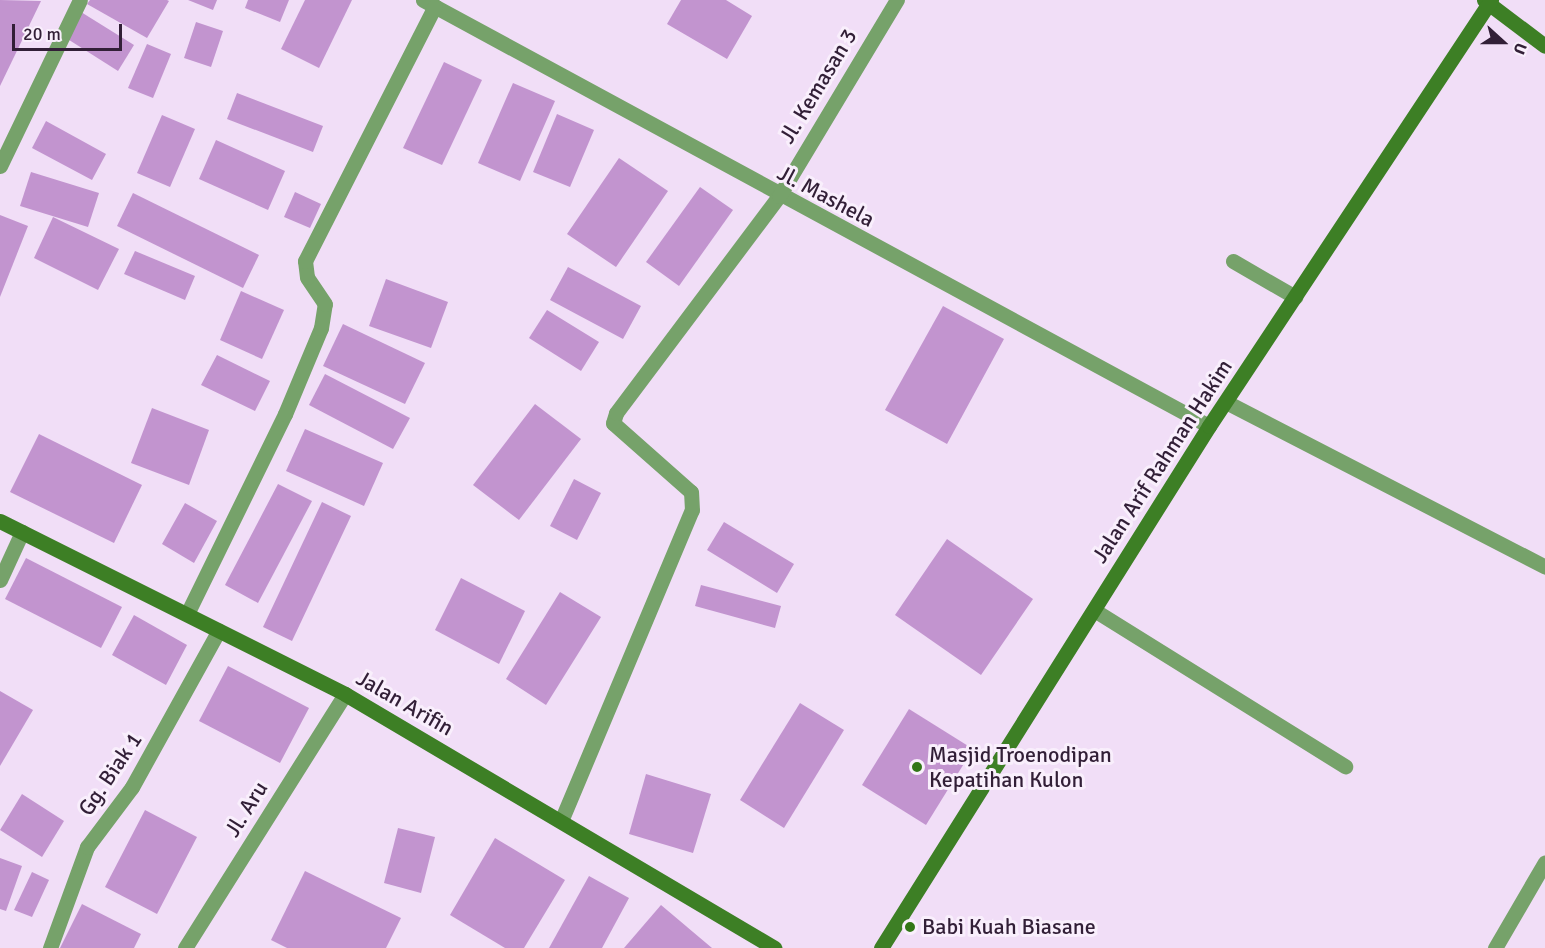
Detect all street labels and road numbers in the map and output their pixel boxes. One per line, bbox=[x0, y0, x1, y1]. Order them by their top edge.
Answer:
street label: Jl. Kemasan 3 bbox=[773, 24, 863, 148]
street label: Jl. Mashela bbox=[773, 159, 879, 233]
street label: Jalan Arif Rahman Hakim bbox=[1086, 354, 1238, 568]
street label: Jalan Arifin bbox=[352, 665, 458, 741]
street label: Gg. Biak 1 bbox=[73, 727, 147, 821]
street label: Jl. Aru bbox=[219, 776, 273, 842]

